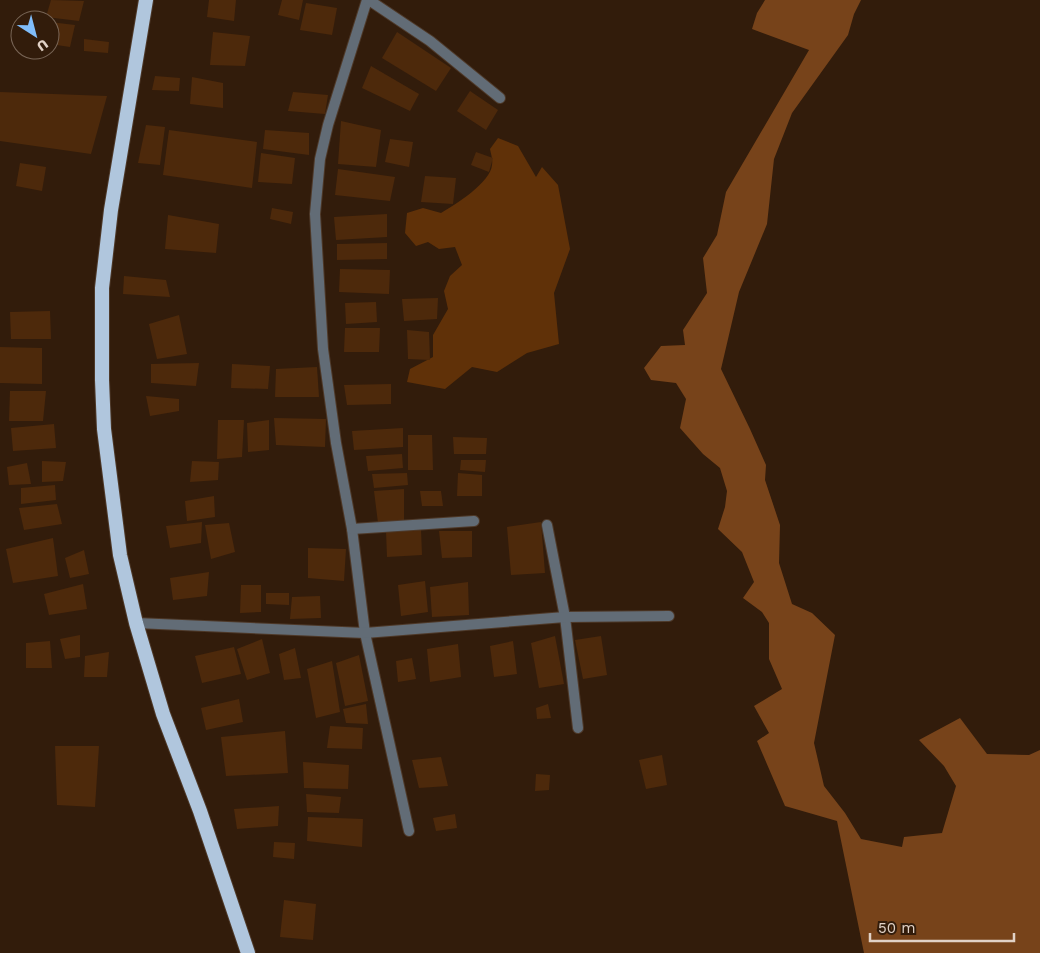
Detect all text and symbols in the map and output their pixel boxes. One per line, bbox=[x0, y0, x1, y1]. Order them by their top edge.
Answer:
north arrow bbox=[10, 10, 60, 60]
text: U bbox=[34, 36, 51, 55]
scale bar bbox=[870, 910, 1014, 942]
text: 50 m bbox=[878, 919, 915, 937]

